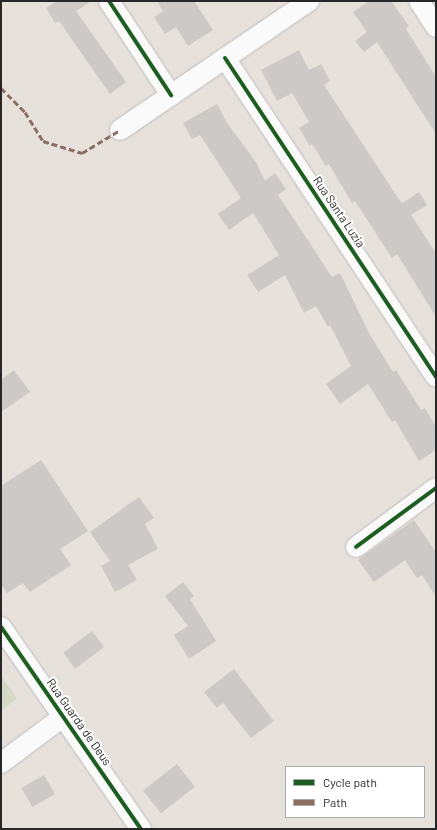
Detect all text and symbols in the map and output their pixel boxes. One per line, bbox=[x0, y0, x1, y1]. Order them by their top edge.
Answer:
street label: Rua Santa Luzia bbox=[310, 174, 368, 250]
street label: Rua Guarda de Deus bbox=[44, 676, 114, 768]
legend bbox=[285, 766, 425, 818]
text: Cycle path bbox=[323, 775, 377, 789]
text: Path bbox=[323, 795, 347, 809]

